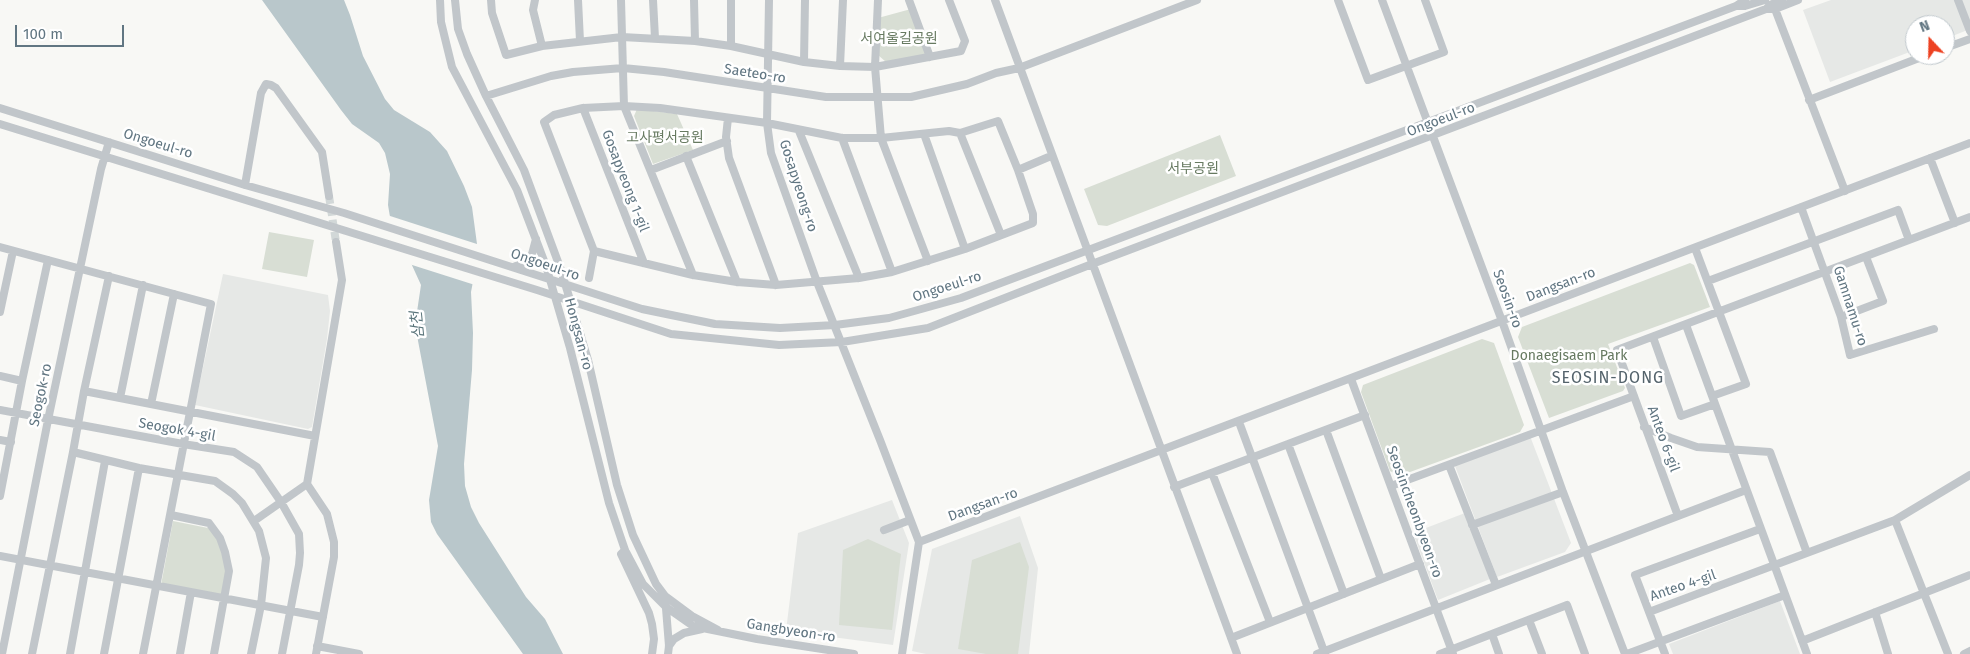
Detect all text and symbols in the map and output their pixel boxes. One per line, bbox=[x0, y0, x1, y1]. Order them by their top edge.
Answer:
scale bar bbox=[18, 15, 126, 47]
north arrow bbox=[1905, 15, 1955, 65]
text: N bbox=[1917, 17, 1932, 36]
text: 100 m bbox=[23, 25, 63, 43]
park label: 서여울길공원 bbox=[860, 31, 938, 47]
street label: Saeteo-ro bbox=[723, 61, 787, 87]
street label: Ongoeul-ro bbox=[1405, 99, 1477, 141]
street label: Ongoeul-ro bbox=[121, 125, 195, 163]
street label: Gosapyeong 1-gil bbox=[598, 128, 652, 234]
park label: 고사평서공원 bbox=[626, 130, 704, 146]
street label: Gosapyeong-ro bbox=[775, 138, 821, 234]
park label: 서부공원 bbox=[1167, 161, 1219, 177]
street label: Ongoeul-ro bbox=[508, 245, 582, 285]
street label: Dangsan-ro bbox=[1524, 264, 1598, 306]
street label: Gamnamu-ro bbox=[1829, 264, 1871, 348]
street label: Ongoeul-ro bbox=[910, 268, 984, 306]
street label: Seosin-ro bbox=[1489, 268, 1525, 330]
street label: Hongsan-ro bbox=[560, 296, 596, 372]
water label: 삼천 bbox=[408, 310, 428, 340]
park label: Donaegisaem Park bbox=[1511, 348, 1627, 364]
street label: Seogok-ro bbox=[26, 362, 56, 428]
district label: SEOSIN-DONG bbox=[1550, 369, 1666, 389]
street label: Anteo 6-gil bbox=[1643, 404, 1683, 474]
street label: Seogok 4-gil bbox=[137, 415, 217, 445]
street label: Seosincheonbyeon-ro bbox=[1382, 444, 1446, 580]
street label: Dangsan-ro bbox=[946, 485, 1020, 525]
street label: Anteo 4-gil bbox=[1648, 567, 1718, 605]
street label: Gangbyeon-ro bbox=[745, 616, 837, 646]

